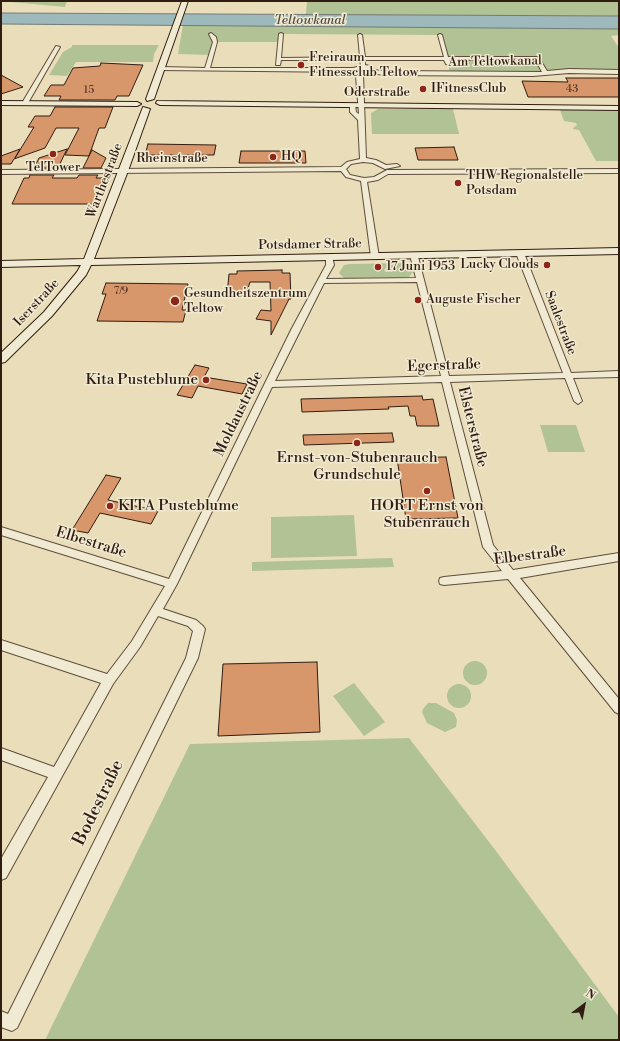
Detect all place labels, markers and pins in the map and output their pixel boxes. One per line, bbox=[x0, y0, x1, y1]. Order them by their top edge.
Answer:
place label: Freiraum Fitnessclub Teltow bbox=[309, 50, 418, 81]
marker: Freiraum Fitnessclub Teltow bbox=[296, 60, 306, 70]
place label: IFitnessClub bbox=[431, 81, 506, 97]
marker: IFitnessClub bbox=[418, 84, 428, 94]
marker: TelTower bbox=[48, 149, 58, 159]
place label: HQ bbox=[281, 149, 302, 165]
marker: HQ bbox=[268, 152, 278, 162]
place label: TelTower bbox=[26, 160, 80, 176]
place label: THW Regionalstelle Potsdam bbox=[466, 168, 583, 199]
marker: THW Regionalstelle Potsdam bbox=[453, 178, 463, 188]
place label: Lucky Clouds bbox=[460, 257, 539, 273]
place label: 17 Juni 1953 bbox=[386, 259, 455, 275]
marker: Lucky Clouds bbox=[542, 260, 552, 270]
marker: 17 Juni 1953 bbox=[373, 262, 383, 272]
place label: Gesundheitszentrum Teltow bbox=[184, 286, 307, 317]
place label: Auguste Fischer bbox=[426, 292, 521, 308]
marker: Gesundheitszentrum Teltow bbox=[169, 295, 181, 307]
marker: Auguste Fischer bbox=[413, 295, 423, 305]
place label: Kita Pusteblume bbox=[85, 371, 198, 389]
marker: Kita Pusteblume bbox=[201, 375, 211, 385]
marker: Ernst-von-Stubenrauch Grundschule bbox=[352, 438, 362, 448]
place label: Ernst-von-Stubenrauch Grundschule bbox=[276, 449, 438, 484]
marker: HORT Ernst von Stubenrauch bbox=[422, 486, 432, 496]
place label: KITA Pusteblume bbox=[118, 497, 239, 515]
place label: HORT Ernst von Stubenrauch bbox=[370, 497, 484, 532]
marker: KITA Pusteblume bbox=[105, 501, 115, 511]

